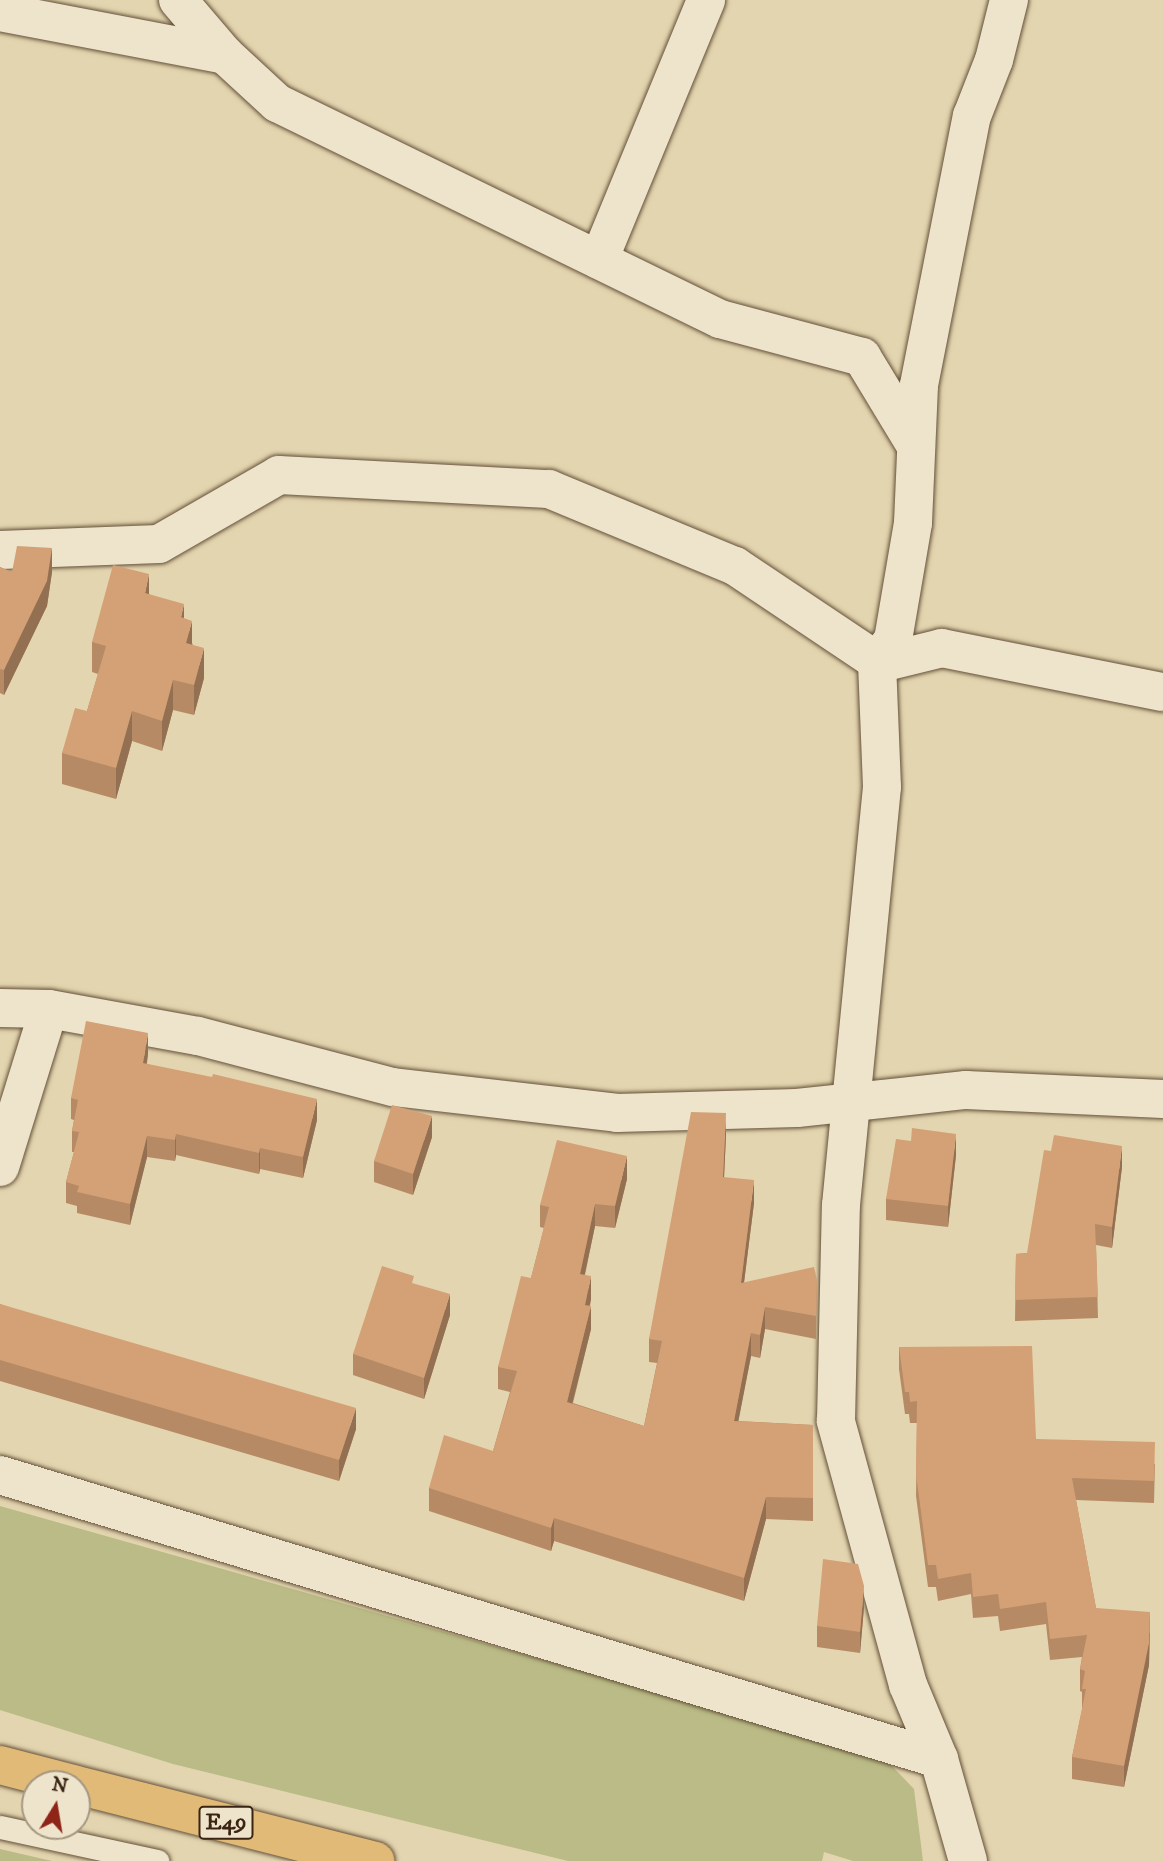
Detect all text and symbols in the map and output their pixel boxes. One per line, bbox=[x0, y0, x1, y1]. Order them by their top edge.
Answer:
north arrow bbox=[21, 1770, 91, 1840]
text: N bbox=[50, 1773, 70, 1799]
road number: E49 bbox=[198, 1804, 254, 1842]

